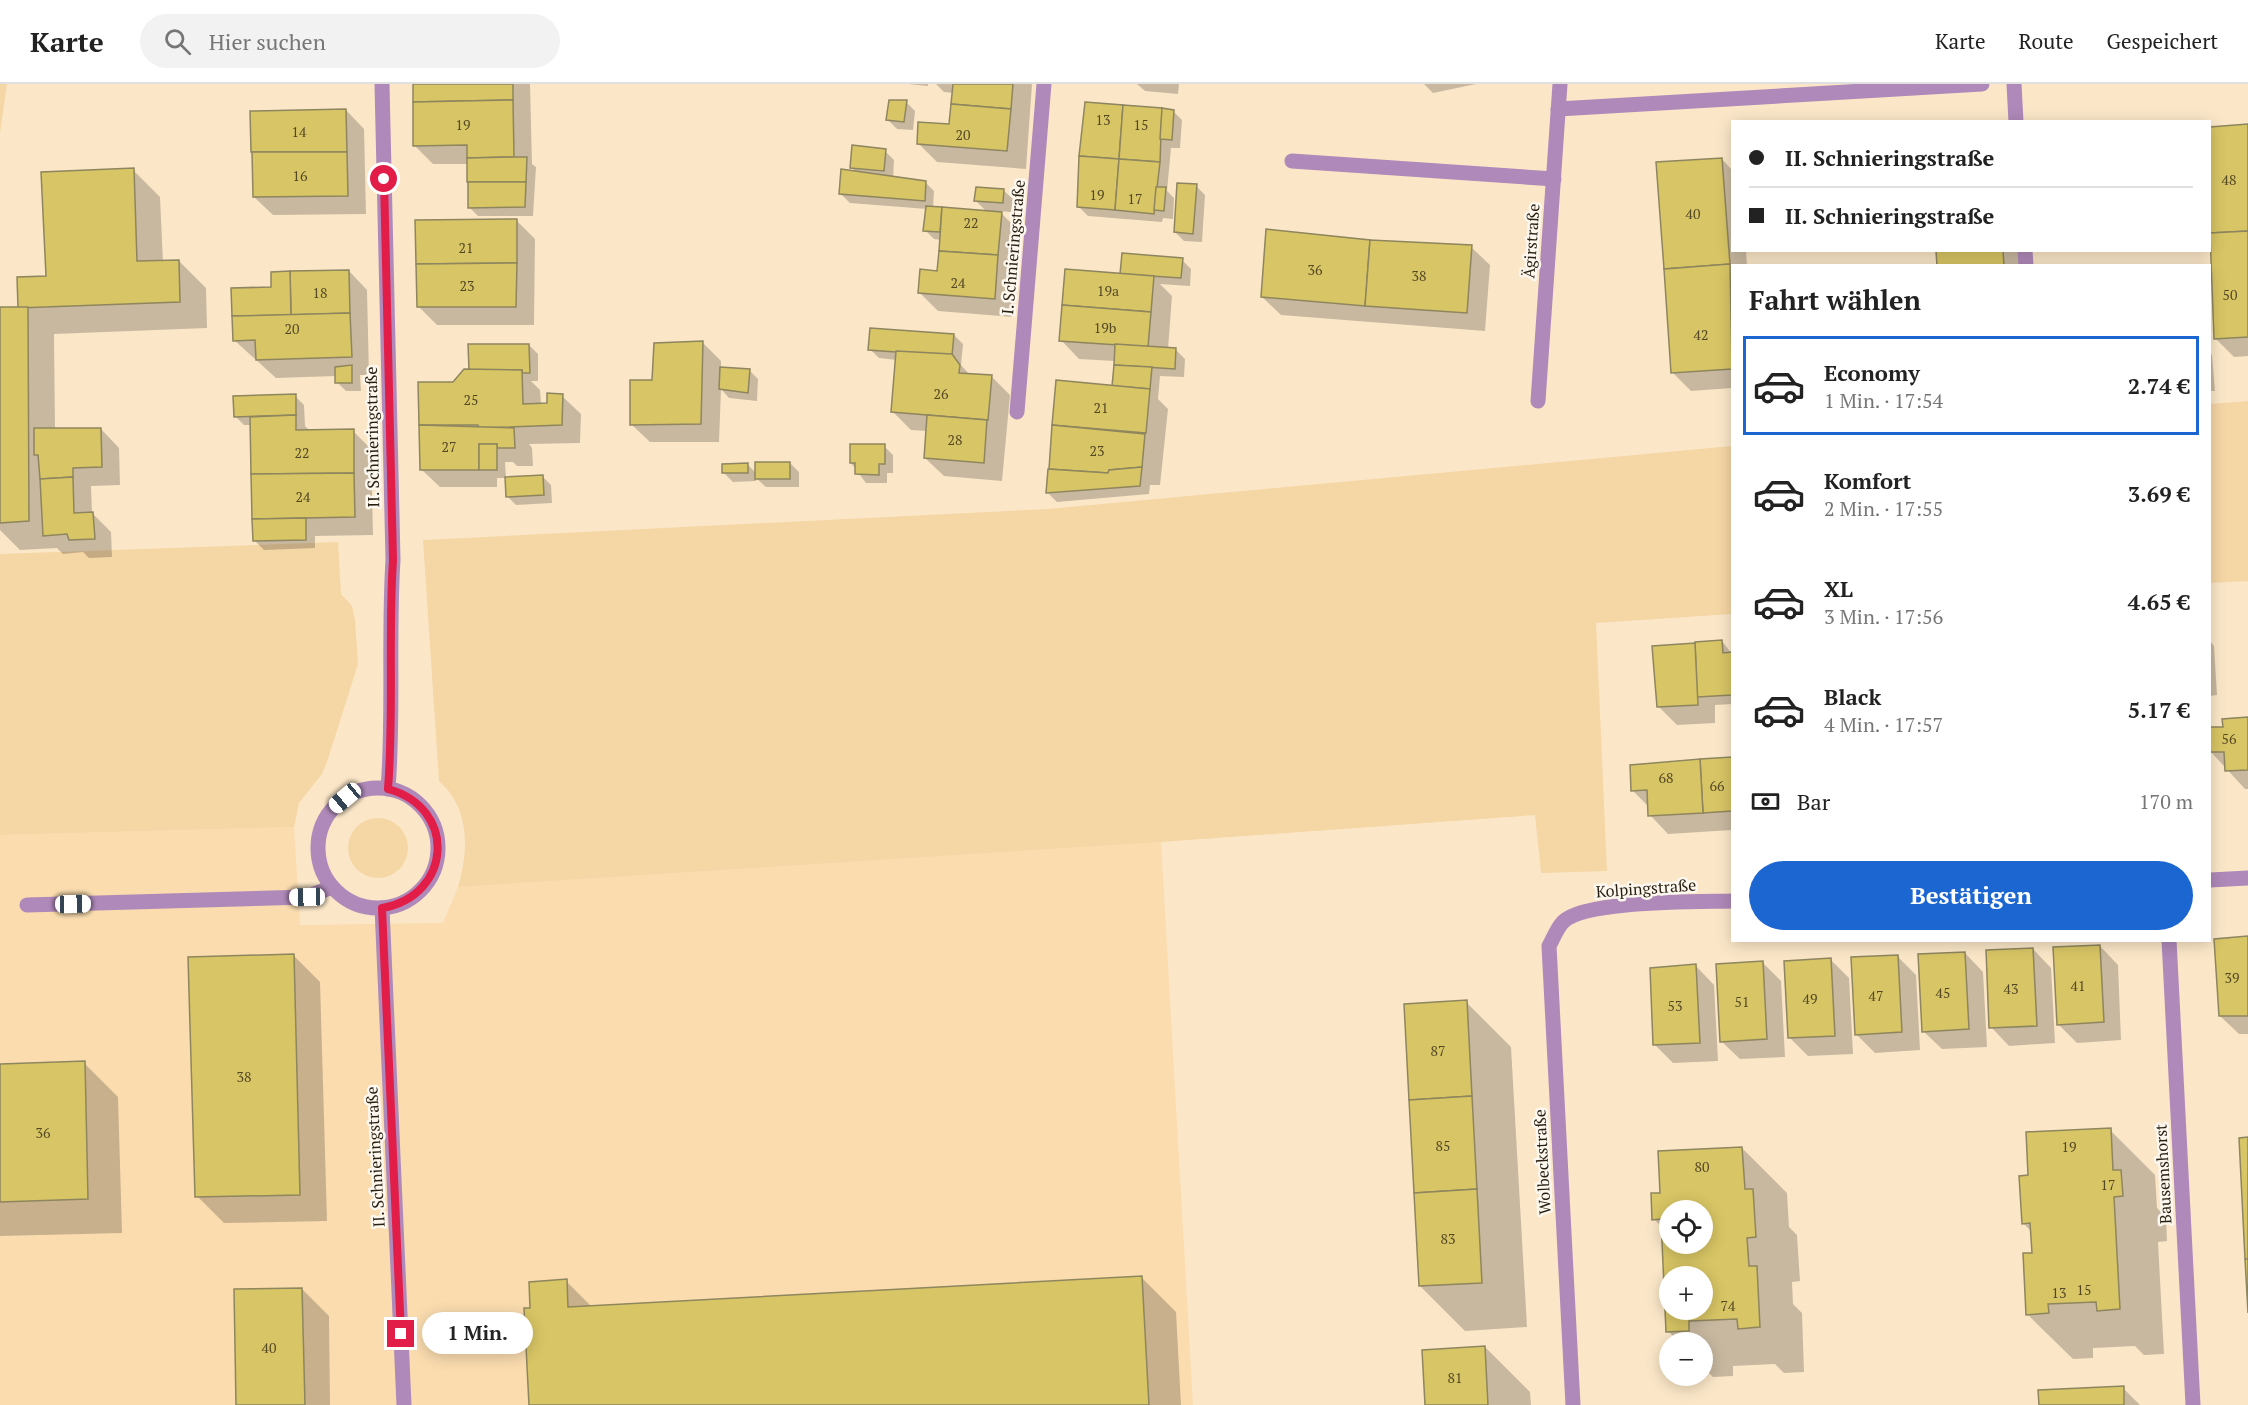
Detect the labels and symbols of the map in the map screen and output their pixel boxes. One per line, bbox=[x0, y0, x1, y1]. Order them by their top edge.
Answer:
house number: 13 bbox=[1096, 110, 1110, 129]
house number: 19 bbox=[456, 115, 470, 134]
house number: 15 bbox=[1134, 115, 1148, 134]
house number: 14 bbox=[292, 122, 307, 141]
house number: 20 bbox=[956, 125, 970, 144]
route start bbox=[370, 165, 397, 192]
house number: 16 bbox=[293, 166, 308, 185]
house number: 48 bbox=[2222, 170, 2236, 189]
street label: I. Schnieringstraße bbox=[996, 179, 1030, 315]
house number: 19 bbox=[1090, 185, 1104, 204]
house number: 17 bbox=[1128, 189, 1142, 208]
street label: Ägirstraße bbox=[1517, 203, 1545, 279]
house number: 40 bbox=[1686, 204, 1700, 223]
house number: 22 bbox=[964, 213, 978, 232]
house number: 21 bbox=[459, 238, 473, 257]
house number: 36 bbox=[1308, 260, 1323, 279]
house number: 38 bbox=[1412, 266, 1426, 285]
house number: 24 bbox=[951, 273, 966, 292]
house number: 23 bbox=[460, 276, 474, 295]
house number: 19a bbox=[1097, 281, 1119, 300]
house number: 18 bbox=[313, 283, 327, 302]
house number: 50 bbox=[2223, 285, 2237, 304]
house number: 19b bbox=[1094, 318, 1117, 337]
house number: 20 bbox=[285, 319, 299, 338]
house number: 42 bbox=[1694, 325, 1708, 344]
street label: II. Schnieringstraße bbox=[360, 366, 384, 508]
house number: 26 bbox=[934, 384, 949, 403]
house number: 25 bbox=[464, 390, 478, 409]
house number: 21 bbox=[1094, 398, 1108, 417]
house number: 28 bbox=[948, 430, 962, 449]
house number: 27 bbox=[442, 437, 456, 456]
house number: 23 bbox=[1090, 441, 1104, 460]
house number: 22 bbox=[295, 443, 309, 462]
house number: 24 bbox=[296, 487, 311, 506]
house number: 56 bbox=[2222, 729, 2237, 748]
house number: 68 bbox=[1659, 768, 1673, 787]
house number: 66 bbox=[1710, 776, 1725, 795]
car bbox=[325, 780, 365, 816]
street label: Kolpingstraße bbox=[1595, 874, 1697, 902]
car bbox=[289, 888, 325, 906]
car bbox=[55, 895, 91, 913]
house number: 39 bbox=[2225, 968, 2239, 987]
house number: 41 bbox=[2071, 976, 2085, 995]
house number: 43 bbox=[2004, 979, 2018, 998]
house number: 45 bbox=[1936, 983, 1950, 1002]
house number: 47 bbox=[1869, 986, 1883, 1005]
house number: 49 bbox=[1803, 989, 1817, 1008]
house number: 51 bbox=[1735, 992, 1749, 1011]
house number: 53 bbox=[1668, 996, 1682, 1015]
house number: 87 bbox=[1431, 1041, 1445, 1060]
house number: 38 bbox=[237, 1067, 251, 1086]
street label: II. Schnieringstraße bbox=[360, 1086, 390, 1228]
street label: Wolbeckstraße bbox=[1528, 1109, 1556, 1215]
house number: 36 bbox=[36, 1123, 51, 1142]
street label: Bausemshorst bbox=[2149, 1123, 2177, 1225]
house number: 85 bbox=[1436, 1136, 1450, 1155]
house number: 19 bbox=[2062, 1137, 2076, 1156]
house number: 80 bbox=[1695, 1157, 1709, 1176]
house number: 17 bbox=[2101, 1175, 2115, 1194]
house number: 83 bbox=[1441, 1229, 1455, 1248]
house number: 15 bbox=[2077, 1280, 2091, 1299]
house number: 13 bbox=[2052, 1283, 2066, 1302]
house number: 74 bbox=[1721, 1296, 1736, 1315]
callout: 1 Min. bbox=[422, 1313, 533, 1355]
route end bbox=[387, 1320, 414, 1347]
house number: 40 bbox=[262, 1338, 276, 1357]
house number: 81 bbox=[1448, 1368, 1462, 1387]

